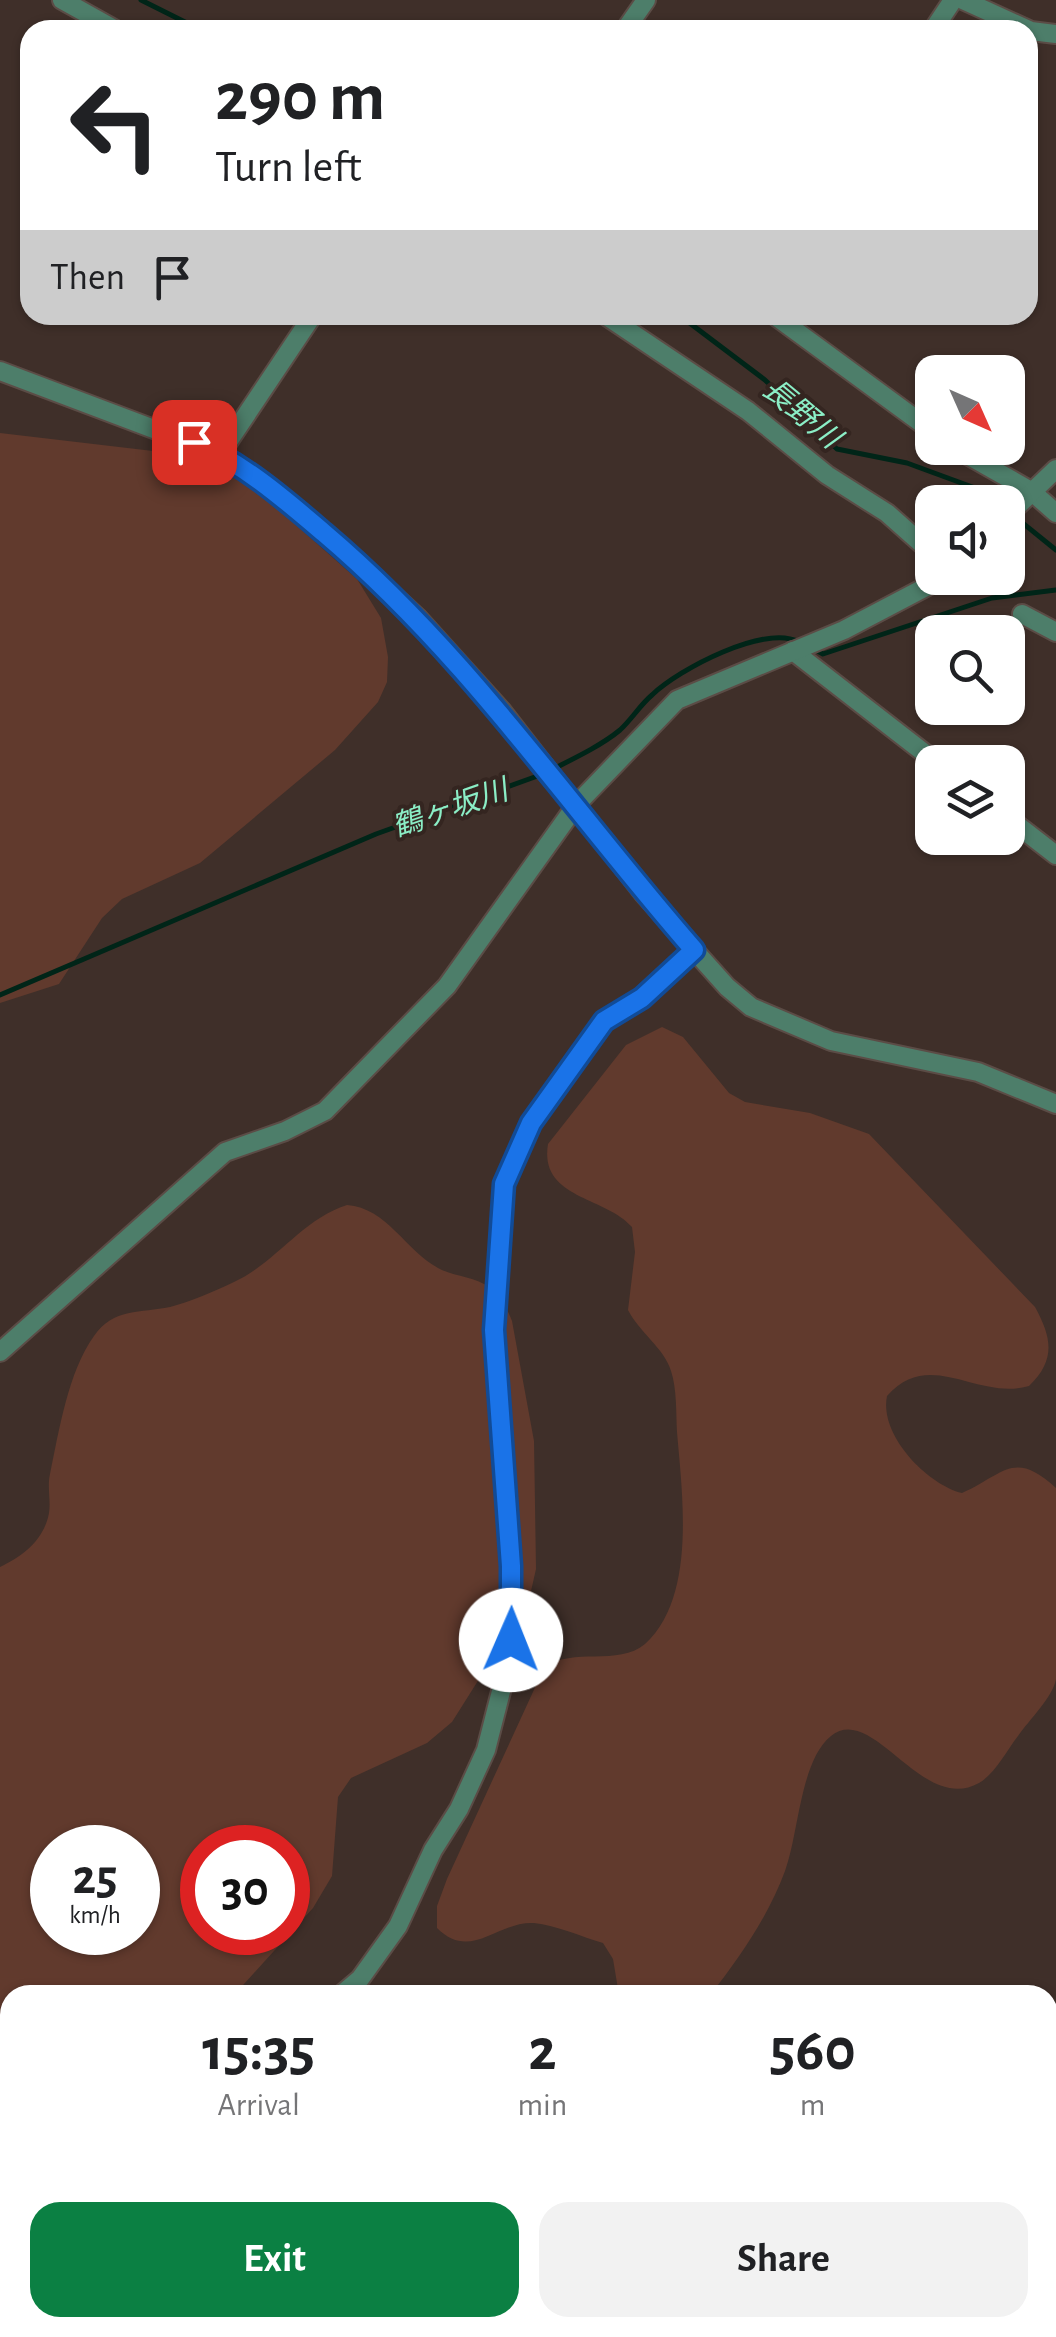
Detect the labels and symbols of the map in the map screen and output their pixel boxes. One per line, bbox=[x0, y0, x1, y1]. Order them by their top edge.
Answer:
north arrow bbox=[915, 355, 1025, 465]
water label: 長野川 bbox=[757, 373, 848, 456]
pin bbox=[152, 400, 237, 485]
water label: 鶴ヶ坂川 bbox=[388, 772, 515, 843]
position arrow bbox=[459, 1588, 563, 1692]
speed limit sign: 30 bbox=[180, 1825, 310, 1955]

